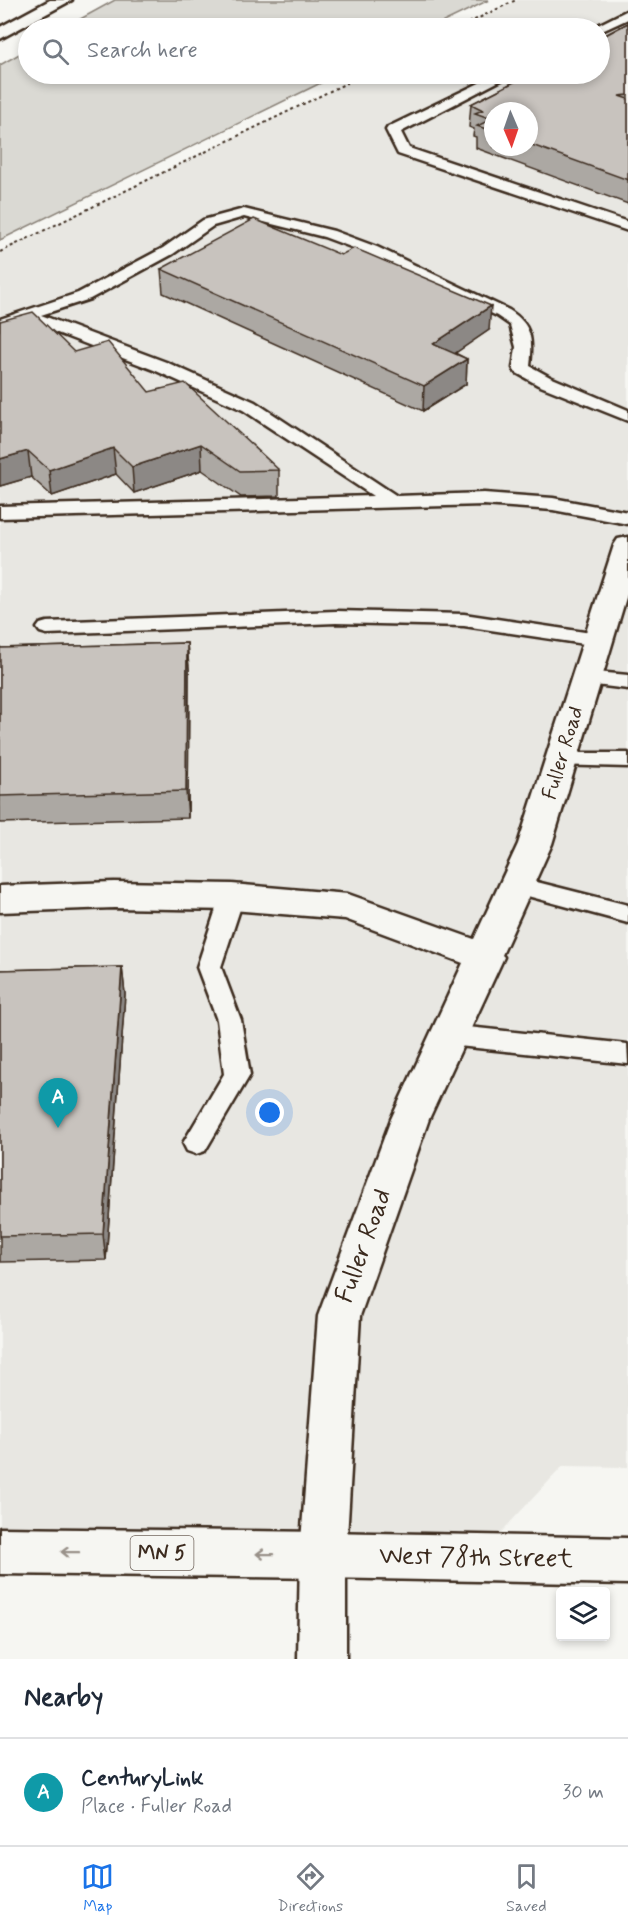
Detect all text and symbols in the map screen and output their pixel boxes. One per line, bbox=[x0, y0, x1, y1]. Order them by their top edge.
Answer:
search box bbox=[18, 18, 610, 84]
icon: search bbox=[39, 35, 72, 68]
text: Search here bbox=[87, 37, 198, 65]
north arrow bbox=[484, 102, 538, 156]
street label: Fuller Road bbox=[536, 703, 590, 803]
pin: A bbox=[38, 1078, 78, 1128]
your location bbox=[255, 1098, 284, 1127]
street label: Fuller Road bbox=[328, 1184, 400, 1308]
road number: MN 5 bbox=[130, 1536, 194, 1570]
street label: West 78th Street bbox=[379, 1539, 573, 1577]
one-way arrow bbox=[60, 1546, 80, 1557]
one-way arrow bbox=[255, 1548, 275, 1560]
map controls bbox=[556, 1587, 610, 1641]
button: layers bbox=[556, 1587, 610, 1641]
text: Nearby bbox=[24, 1681, 103, 1715]
text: CenturyLink bbox=[81, 1765, 204, 1793]
text: A bbox=[37, 1779, 50, 1806]
text: 30 m bbox=[562, 1779, 604, 1806]
text: Place · Fuller Road bbox=[81, 1793, 232, 1820]
tab: Map bbox=[81, 1860, 114, 1917]
tab: Directions bbox=[277, 1860, 343, 1917]
tab: Saved bbox=[506, 1860, 547, 1917]

